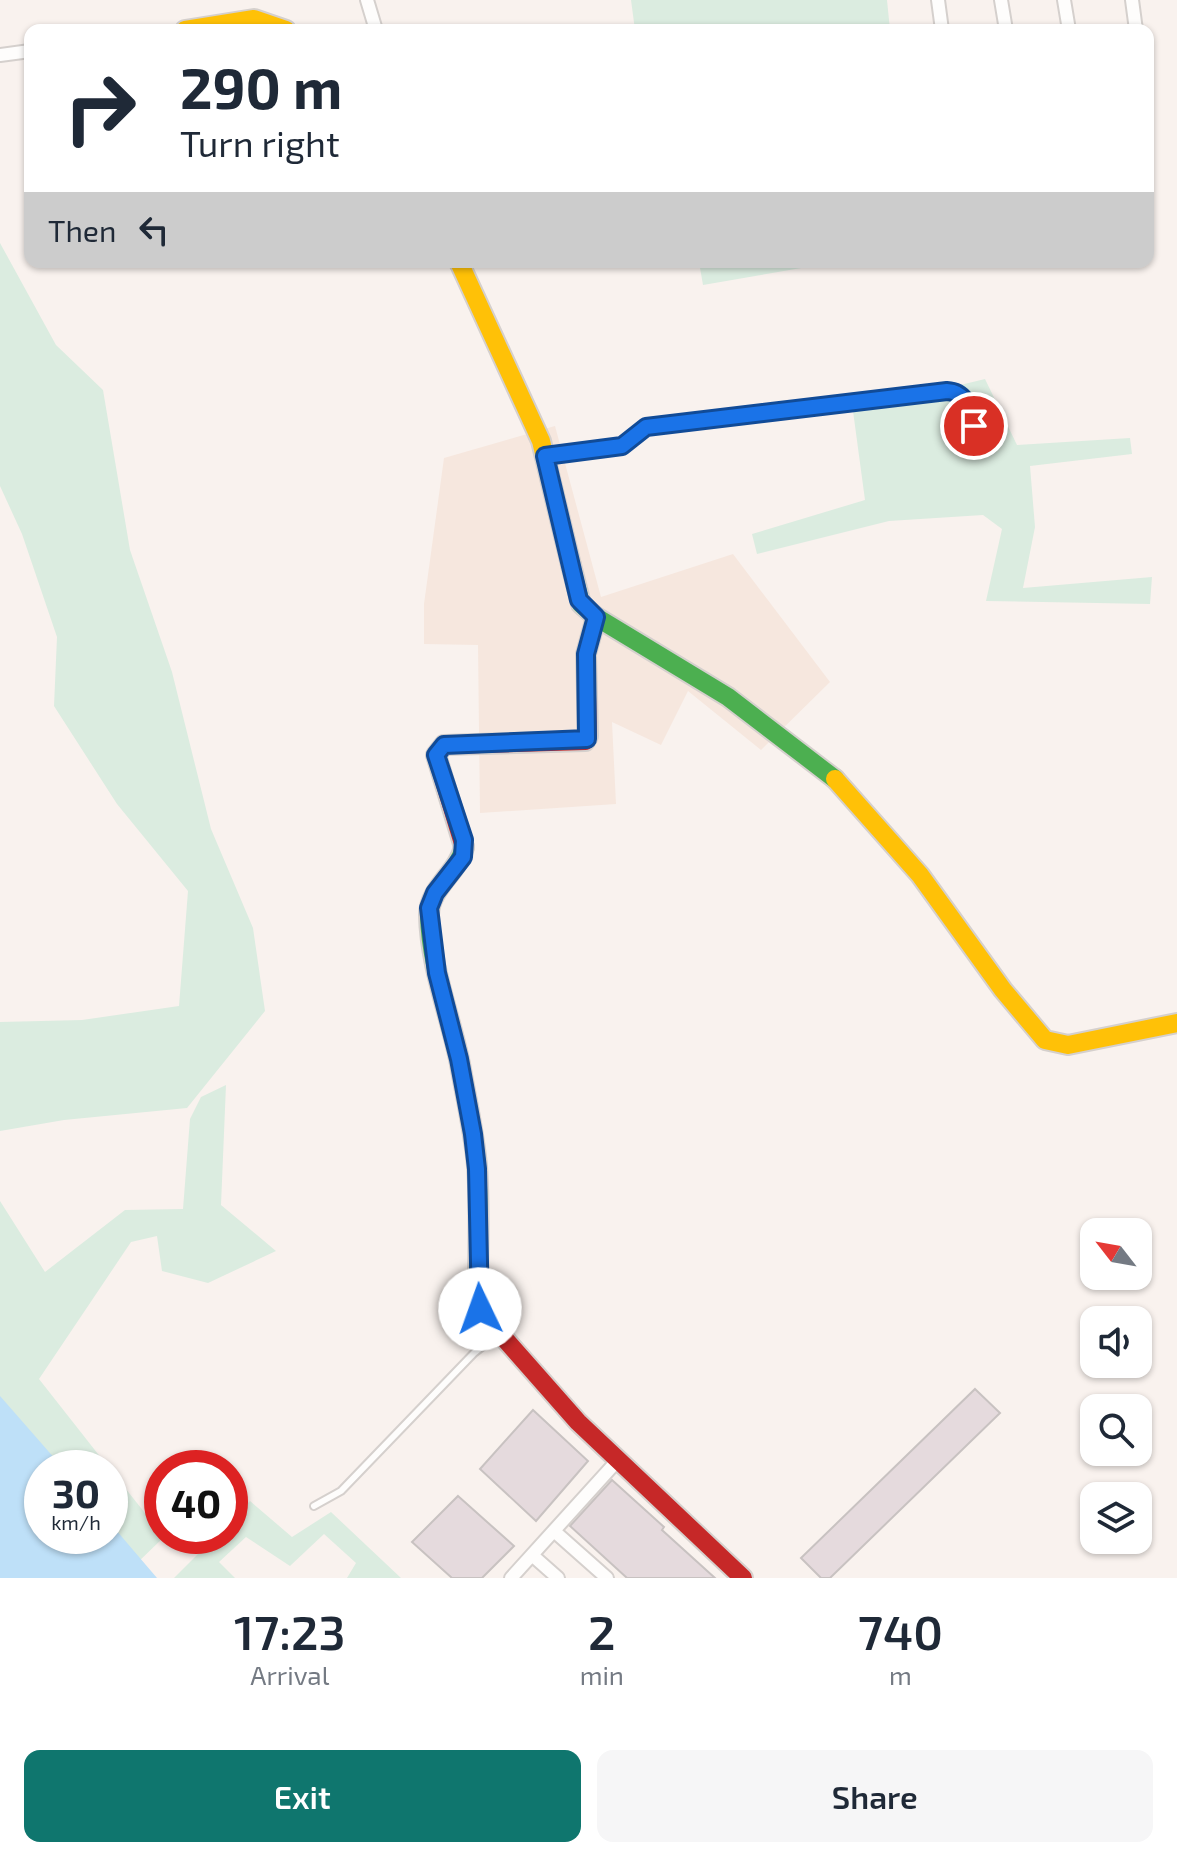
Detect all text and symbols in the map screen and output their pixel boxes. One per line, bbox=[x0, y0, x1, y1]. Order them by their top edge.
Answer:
text: 290 m bbox=[180, 53, 342, 120]
icon: right bbox=[48, 56, 152, 160]
text: Turn right bbox=[180, 121, 340, 164]
icon: left bbox=[132, 208, 176, 252]
text: Then bbox=[48, 212, 116, 248]
pin bbox=[940, 392, 1008, 460]
icon: arrive bbox=[952, 404, 996, 448]
north arrow bbox=[1080, 1218, 1152, 1290]
map controls bbox=[1080, 1218, 1152, 1554]
position arrow bbox=[438, 1267, 522, 1351]
button: sound bbox=[1080, 1306, 1152, 1378]
button: search bbox=[1080, 1394, 1152, 1466]
speed limit sign: 40 bbox=[144, 1450, 248, 1554]
text: 30 bbox=[52, 1468, 100, 1516]
button: layers bbox=[1080, 1482, 1152, 1554]
text: km/h bbox=[51, 1510, 101, 1534]
text: 17:23 bbox=[234, 1602, 346, 1660]
text: 2 bbox=[588, 1602, 616, 1660]
text: 740 bbox=[858, 1602, 943, 1660]
text: Arrival bbox=[250, 1659, 329, 1690]
text: min bbox=[580, 1659, 624, 1690]
text: m bbox=[889, 1659, 912, 1690]
button: Exit bbox=[24, 1750, 581, 1842]
button: Share bbox=[597, 1750, 1153, 1842]

